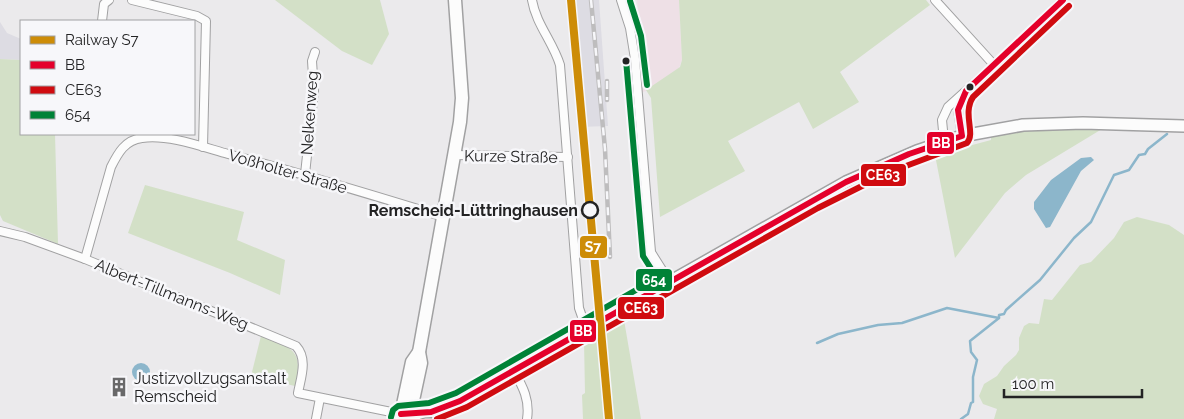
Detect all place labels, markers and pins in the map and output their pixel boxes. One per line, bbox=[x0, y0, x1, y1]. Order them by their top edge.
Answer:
unlabelled marker bbox=[621, 56, 631, 66]
unlabelled marker bbox=[965, 82, 975, 92]
place label: Remscheid-Lüttringhausen bbox=[368, 201, 578, 220]
marker: Remscheid-Lüttringhausen bbox=[581, 201, 599, 219]
place label: Justizvollzugsanstalt Remscheid bbox=[134, 369, 287, 406]
building icon: Justizvollzugsanstalt Remscheid bbox=[108, 376, 130, 398]

